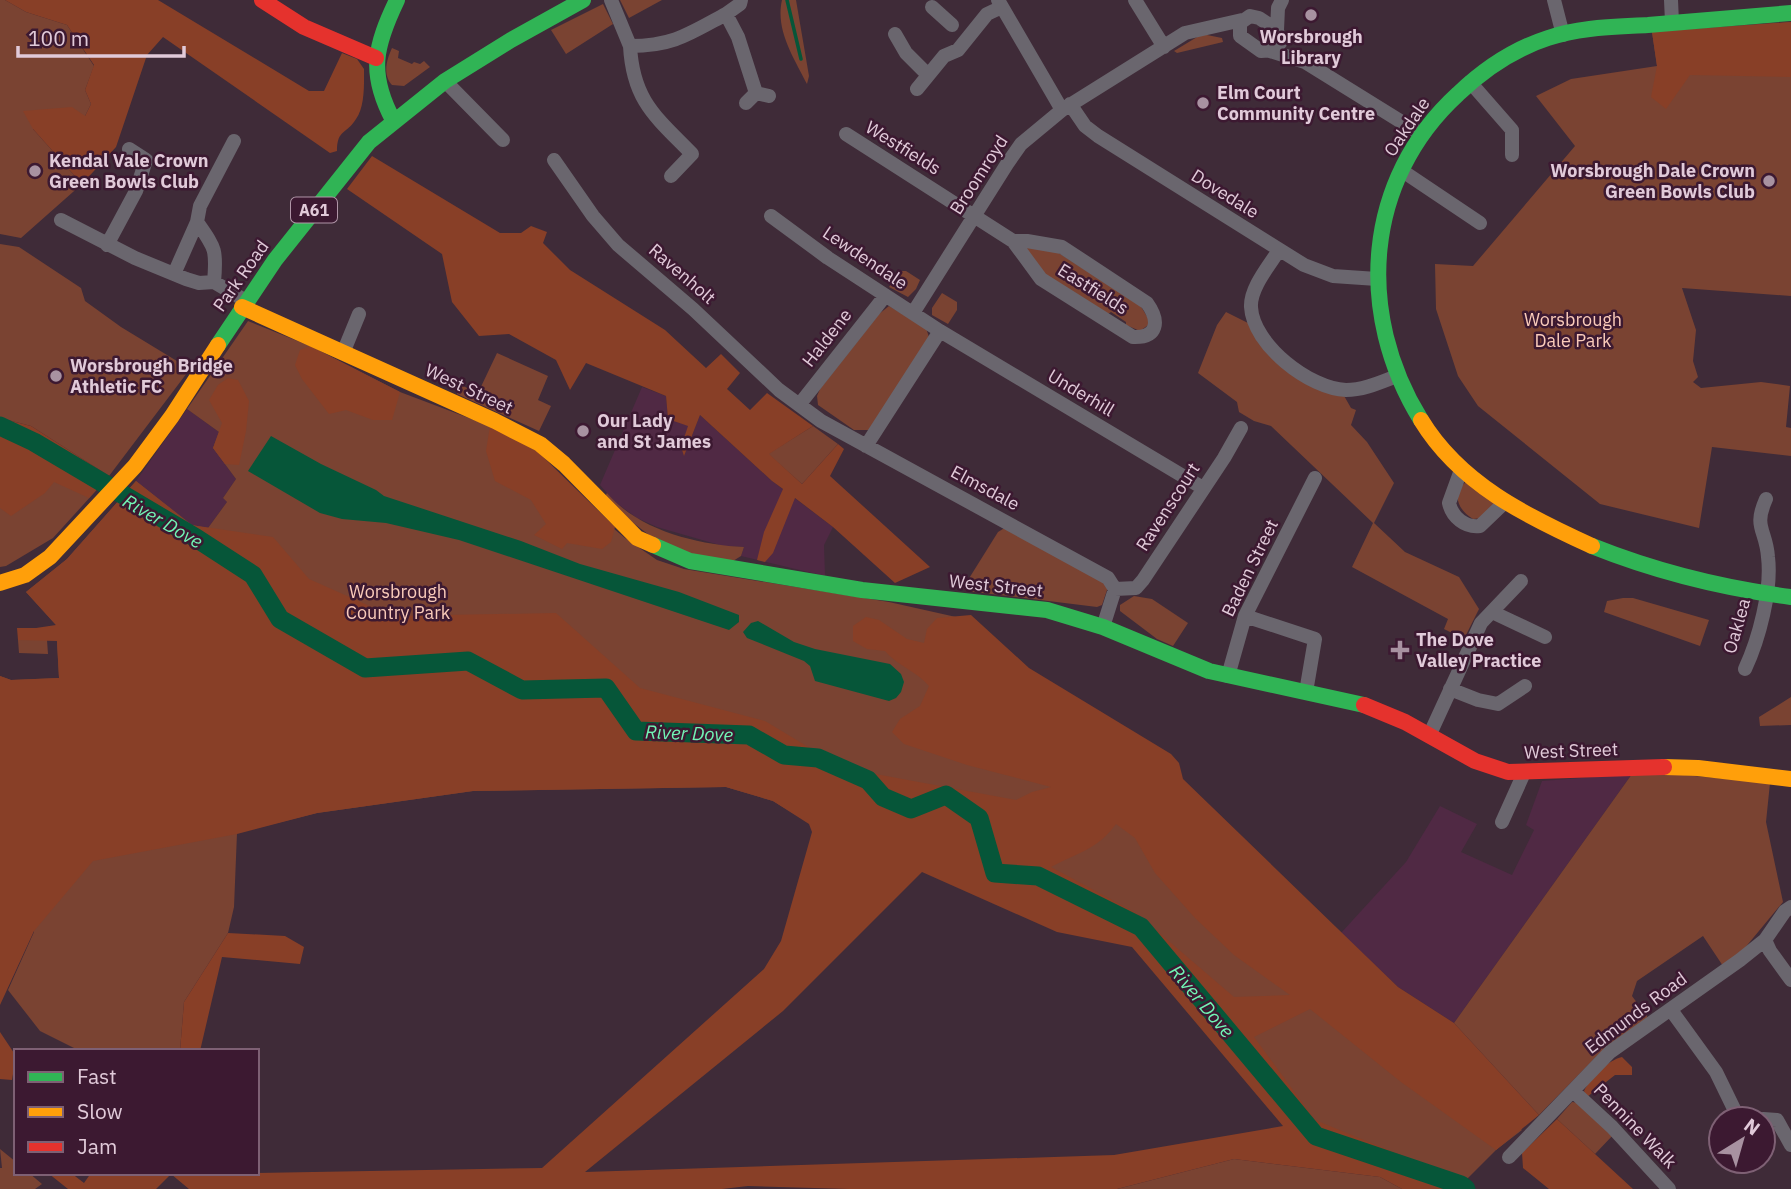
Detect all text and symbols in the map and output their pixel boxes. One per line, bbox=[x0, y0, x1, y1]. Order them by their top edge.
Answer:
marker: Worsbrough Library bbox=[1303, 7, 1319, 23]
scale bar bbox=[18, 14, 184, 58]
text: 100 m bbox=[28, 24, 89, 52]
place label: Worsbrough Library bbox=[1259, 25, 1363, 69]
place label: Elm Court Community Centre bbox=[1217, 81, 1375, 125]
street label: Oakdale bbox=[1378, 93, 1435, 161]
marker: Elm Court Community Centre bbox=[1195, 95, 1211, 111]
street label: Westfields bbox=[861, 115, 945, 180]
street label: Broomroyd bbox=[944, 131, 1013, 219]
place label: Kendal Vale Crown Green Bowls Club bbox=[49, 149, 209, 193]
place label: Worsbrough Dale Crown Green Bowls Club bbox=[1550, 159, 1755, 203]
marker: Kendal Vale Crown Green Bowls Club bbox=[27, 163, 43, 179]
street label: Dovedale bbox=[1187, 164, 1263, 223]
marker: Worsbrough Dale Crown Green Bowls Club bbox=[1761, 173, 1777, 189]
road number: A61 bbox=[291, 198, 337, 222]
street label: Lewdendale bbox=[818, 221, 912, 295]
street label: Park Road bbox=[208, 236, 274, 316]
street label: Ravenholt bbox=[644, 238, 720, 309]
street label: Eastfields bbox=[1054, 258, 1133, 319]
street label: Haldene bbox=[797, 304, 857, 371]
park label: Worsbrough Dale Park bbox=[1524, 308, 1622, 352]
place label: Worsbrough Bridge Athletic FC bbox=[70, 354, 233, 398]
street label: West Street bbox=[422, 358, 517, 419]
street label: Underhill bbox=[1044, 364, 1119, 421]
marker: Worsbrough Bridge Athletic FC bbox=[48, 368, 64, 384]
place label: Our Lady and St James bbox=[597, 409, 711, 453]
marker: Our Lady and St James bbox=[575, 423, 591, 439]
street label: Ravenscourt bbox=[1131, 458, 1205, 555]
street label: Elmsdale bbox=[947, 460, 1024, 515]
water label: River Dove bbox=[119, 489, 207, 554]
street label: Baden Street bbox=[1216, 515, 1283, 620]
street label: West Street bbox=[948, 569, 1044, 602]
park label: Worsbrough Country Park bbox=[346, 580, 451, 624]
street label: Oaklea bbox=[1718, 595, 1755, 656]
place label: The Dove Valley Practice bbox=[1416, 628, 1541, 672]
marker: The Dove Valley Practice bbox=[1390, 640, 1410, 660]
water label: River Dove bbox=[645, 719, 734, 747]
street label: West Street bbox=[1523, 737, 1618, 764]
water label: River Dove bbox=[1164, 960, 1240, 1043]
street label: Edmunds Road bbox=[1580, 967, 1691, 1058]
legend bbox=[14, 1049, 259, 1175]
text: Fast bbox=[77, 1062, 117, 1090]
street label: Pennine Walk bbox=[1589, 1078, 1682, 1173]
text: Slow bbox=[77, 1097, 123, 1125]
north arrow bbox=[1707, 1105, 1777, 1175]
text: N bbox=[1740, 1113, 1765, 1140]
text: Jam bbox=[77, 1132, 117, 1160]

